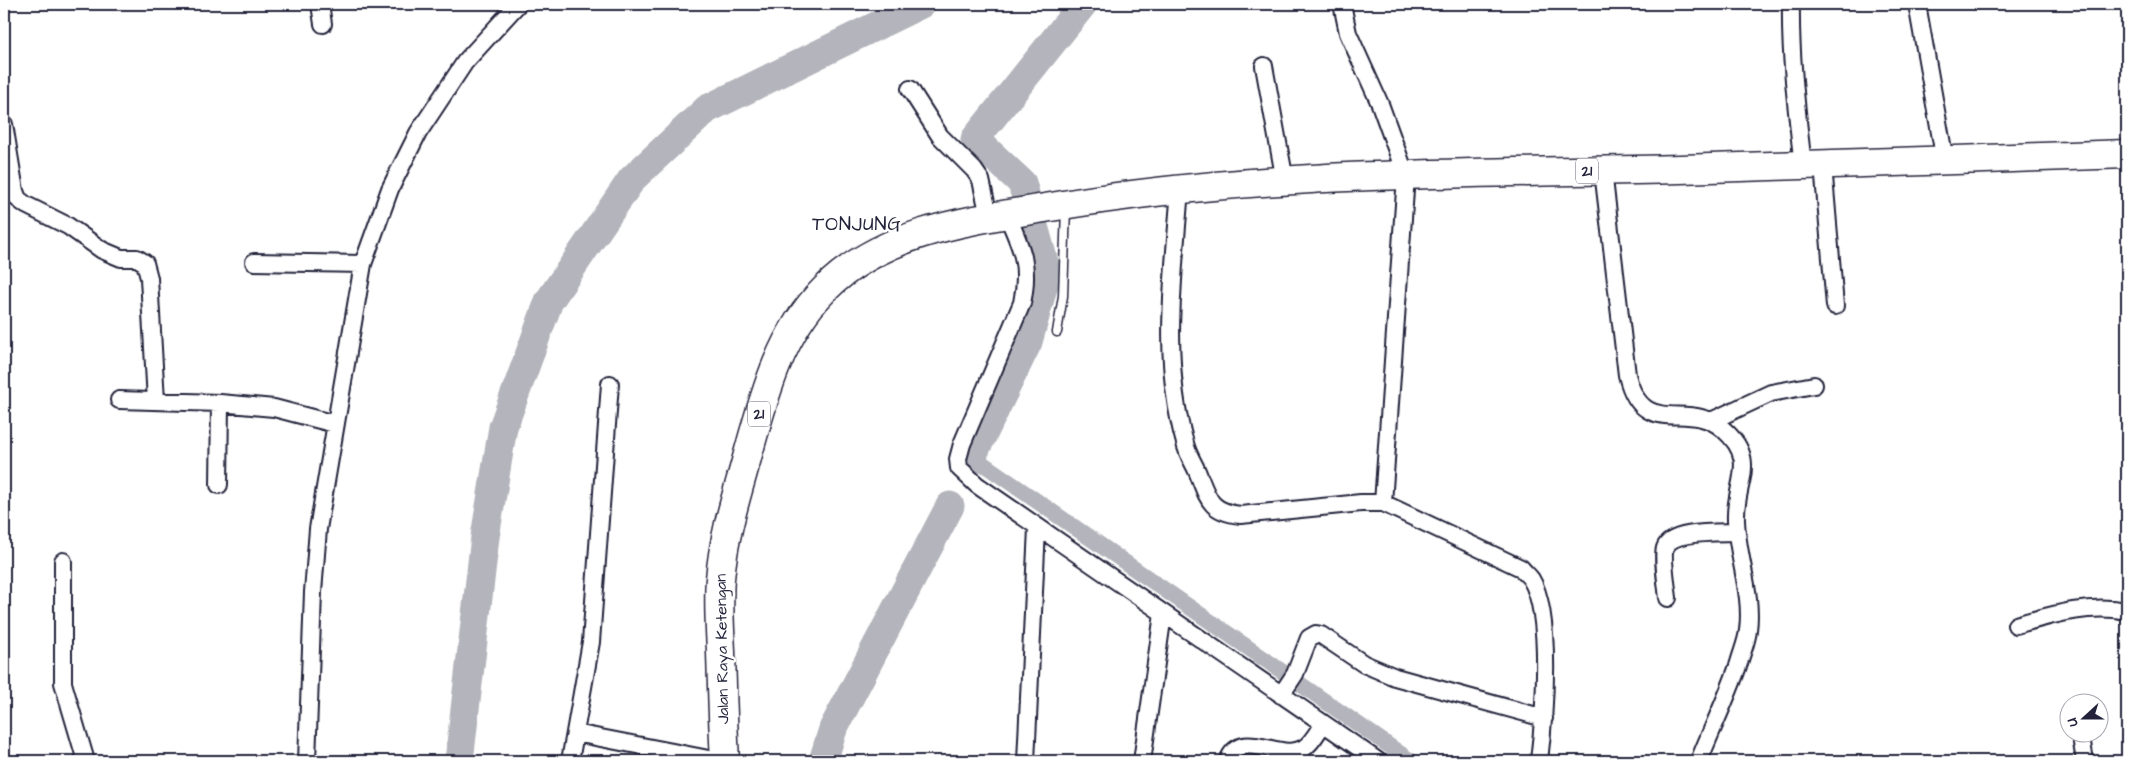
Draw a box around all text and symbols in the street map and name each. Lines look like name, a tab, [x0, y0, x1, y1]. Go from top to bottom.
road number: 21	[1576, 158, 1598, 184]
district label: TONJUNG	[812, 211, 902, 238]
road number: 21	[748, 402, 770, 426]
street label: Jalan Raya Ketengan	[710, 574, 735, 724]
north arrow	[2058, 692, 2108, 742]
text: U	[2062, 715, 2084, 730]

